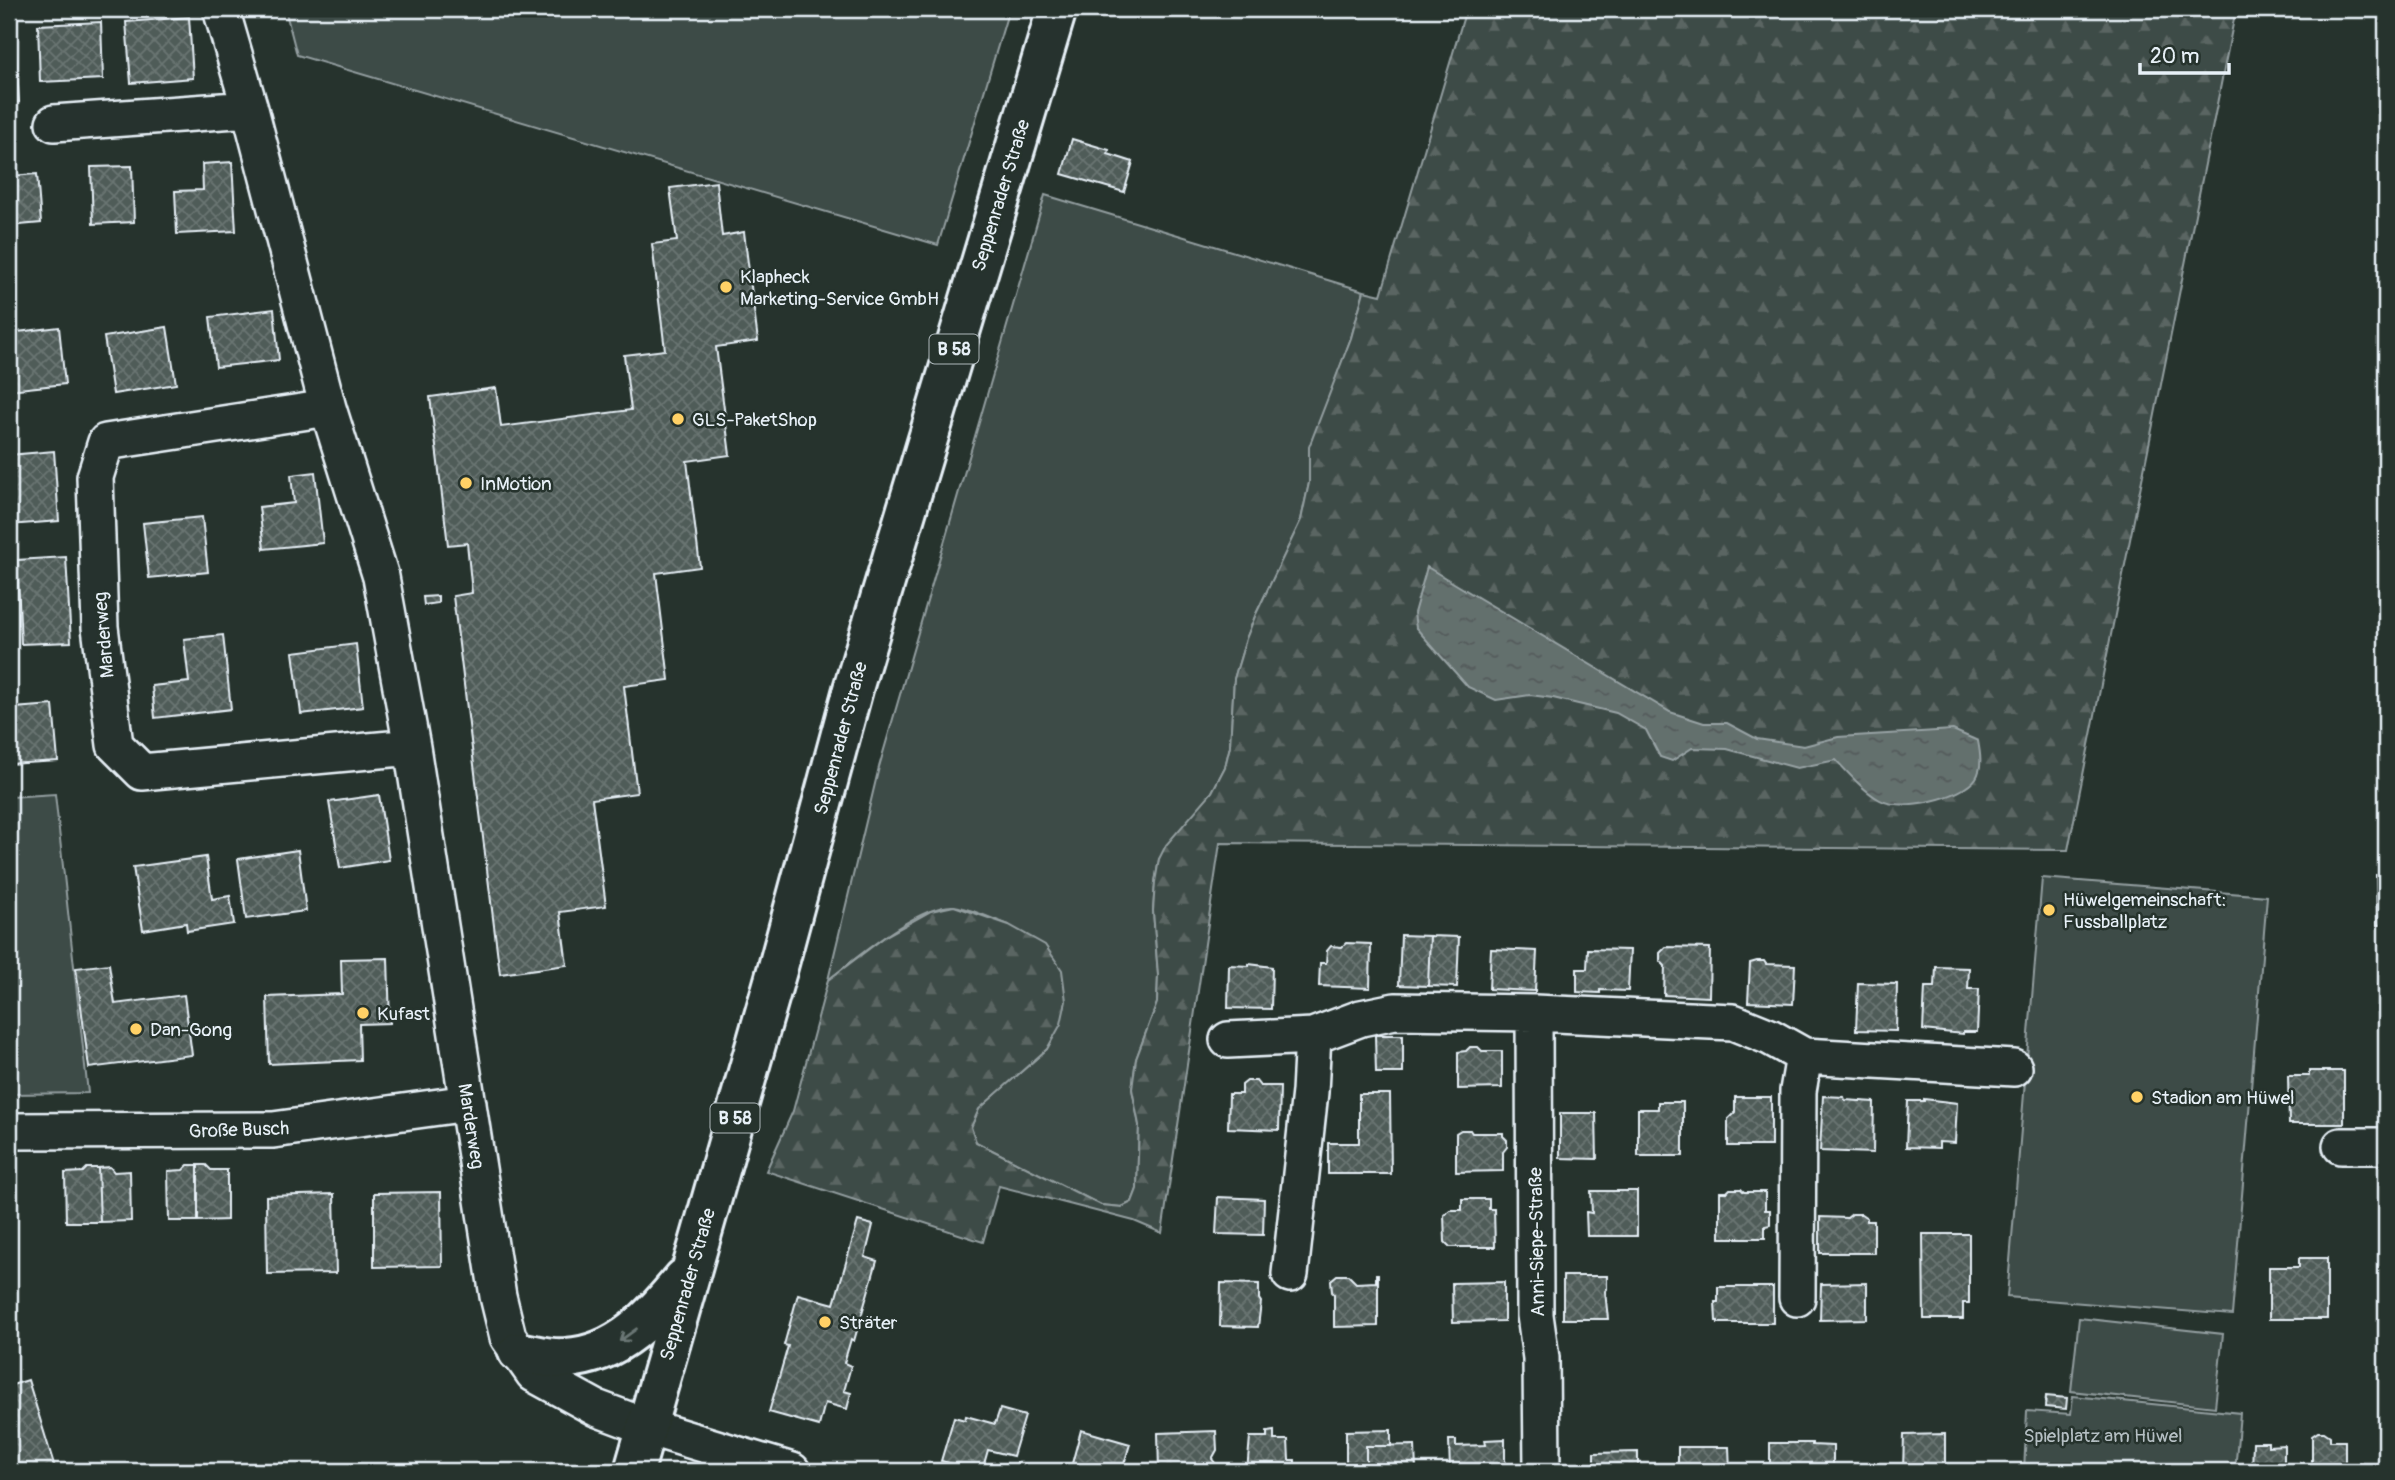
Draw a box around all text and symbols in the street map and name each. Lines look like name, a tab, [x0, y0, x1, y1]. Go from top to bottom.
scale bar	[2140, 32, 2229, 76]
text: 20 m	[2150, 43, 2199, 70]
street label: Seppenrader Straße	[966, 116, 1036, 274]
place label: Klapheck Marketing-Service GmbH	[740, 265, 939, 311]
marker: Klapheck Marketing-Service GmbH	[718, 279, 734, 295]
road number: B 58	[930, 334, 978, 363]
place label: GLS-PaketShop	[692, 408, 817, 432]
marker: GLS-PaketShop	[670, 411, 686, 427]
place label: InMotion	[480, 472, 552, 496]
marker: InMotion	[458, 475, 474, 491]
street label: Marderweg	[88, 591, 120, 679]
street label: Seppenrader Straße	[809, 658, 873, 817]
place label: Hüwelgemeinschaft: Fussballplatz	[2063, 888, 2226, 934]
marker: Hüwelgemeinschaft: Fussballplatz	[2041, 902, 2057, 918]
place label: Kufast	[377, 1002, 430, 1026]
marker: Kufast	[355, 1005, 371, 1021]
place label: Dan-Gong	[150, 1018, 232, 1042]
marker: Dan-Gong	[128, 1021, 144, 1037]
street label: Marderweg	[452, 1082, 490, 1171]
place label: Stadion am Hüwel	[2151, 1086, 2295, 1110]
marker: Stadion am Hüwel	[2129, 1089, 2145, 1105]
road number: B 58	[710, 1104, 760, 1133]
street label: Große Busch	[188, 1116, 290, 1144]
street label: Anni-Siepe-Straße	[1524, 1166, 1550, 1317]
street label: Seppenrader Straße	[655, 1205, 721, 1363]
place label: Sträter	[839, 1311, 898, 1335]
marker: Sträter	[817, 1314, 833, 1330]
one-way arrow	[619, 1328, 638, 1342]
park label: Spielplatz am Hüwel	[2023, 1424, 2183, 1448]

